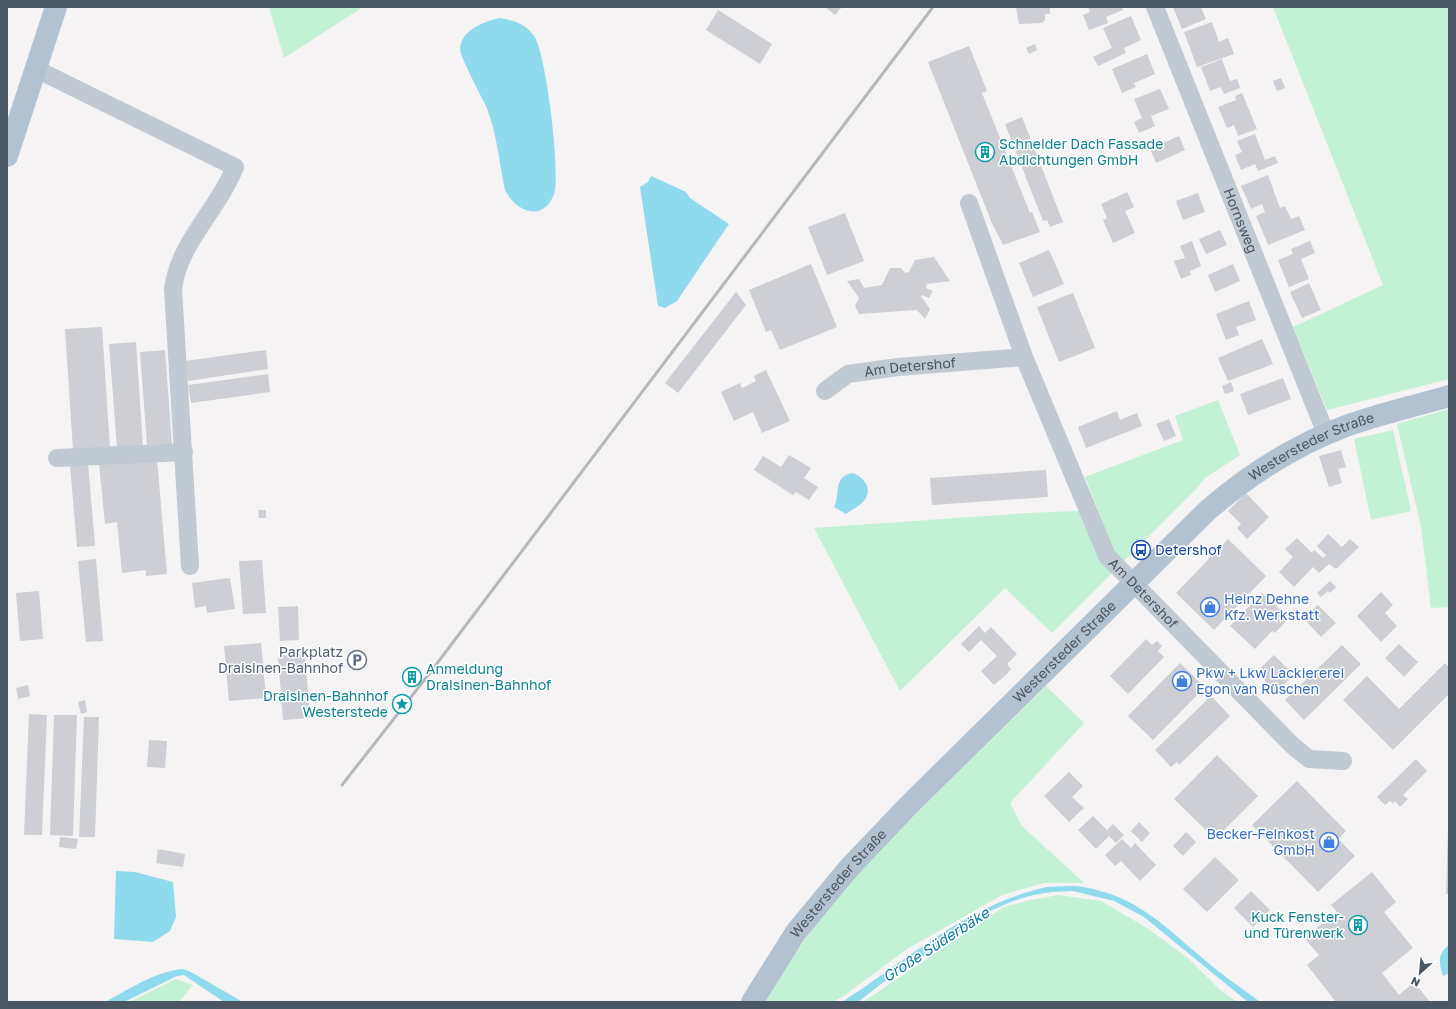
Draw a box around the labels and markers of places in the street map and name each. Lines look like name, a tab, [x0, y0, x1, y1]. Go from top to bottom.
place label: Schneider Dach Fassade Abdichtungen GmbH	[999, 135, 1163, 168]
building icon: Schneider Dach Fassade Abdichtungen GmbH	[974, 141, 996, 163]
bus stop icon: Detershof	[1130, 539, 1152, 561]
place label: Detershof	[1155, 541, 1222, 558]
place label: Heinz Dehne Kfz. Werkstatt	[1224, 590, 1320, 623]
shop icon: Heinz Dehne Kfz. Werkstatt	[1199, 596, 1221, 618]
place label: Parkplatz Draisinen-Bahnhof	[218, 643, 343, 676]
parking icon: Parkplatz Draisinen-Bahnhof	[346, 649, 368, 671]
place label: Anmeldung Draisinen-Bahnhof	[426, 660, 551, 693]
place label: Pkw + Lkw Lackiererei Egon van Rüschen	[1196, 664, 1344, 697]
building icon: Anmeldung Draisinen-Bahnhof	[401, 666, 423, 688]
shop icon: Pkw + Lkw Lackiererei Egon van Rüschen	[1171, 670, 1193, 692]
place label: Draisinen-Bahnhof Westerstede	[263, 687, 388, 720]
place icon: Draisinen-Bahnhof Westerstede	[391, 693, 413, 715]
place label: Becker-Feinkost GmbH	[1206, 825, 1315, 858]
shop icon: Becker-Feinkost GmbH	[1318, 831, 1340, 853]
place label: Kuck Fenster- und Türenwerk	[1244, 908, 1344, 941]
building icon: Kuck Fenster- und Türenwerk	[1347, 914, 1369, 936]

